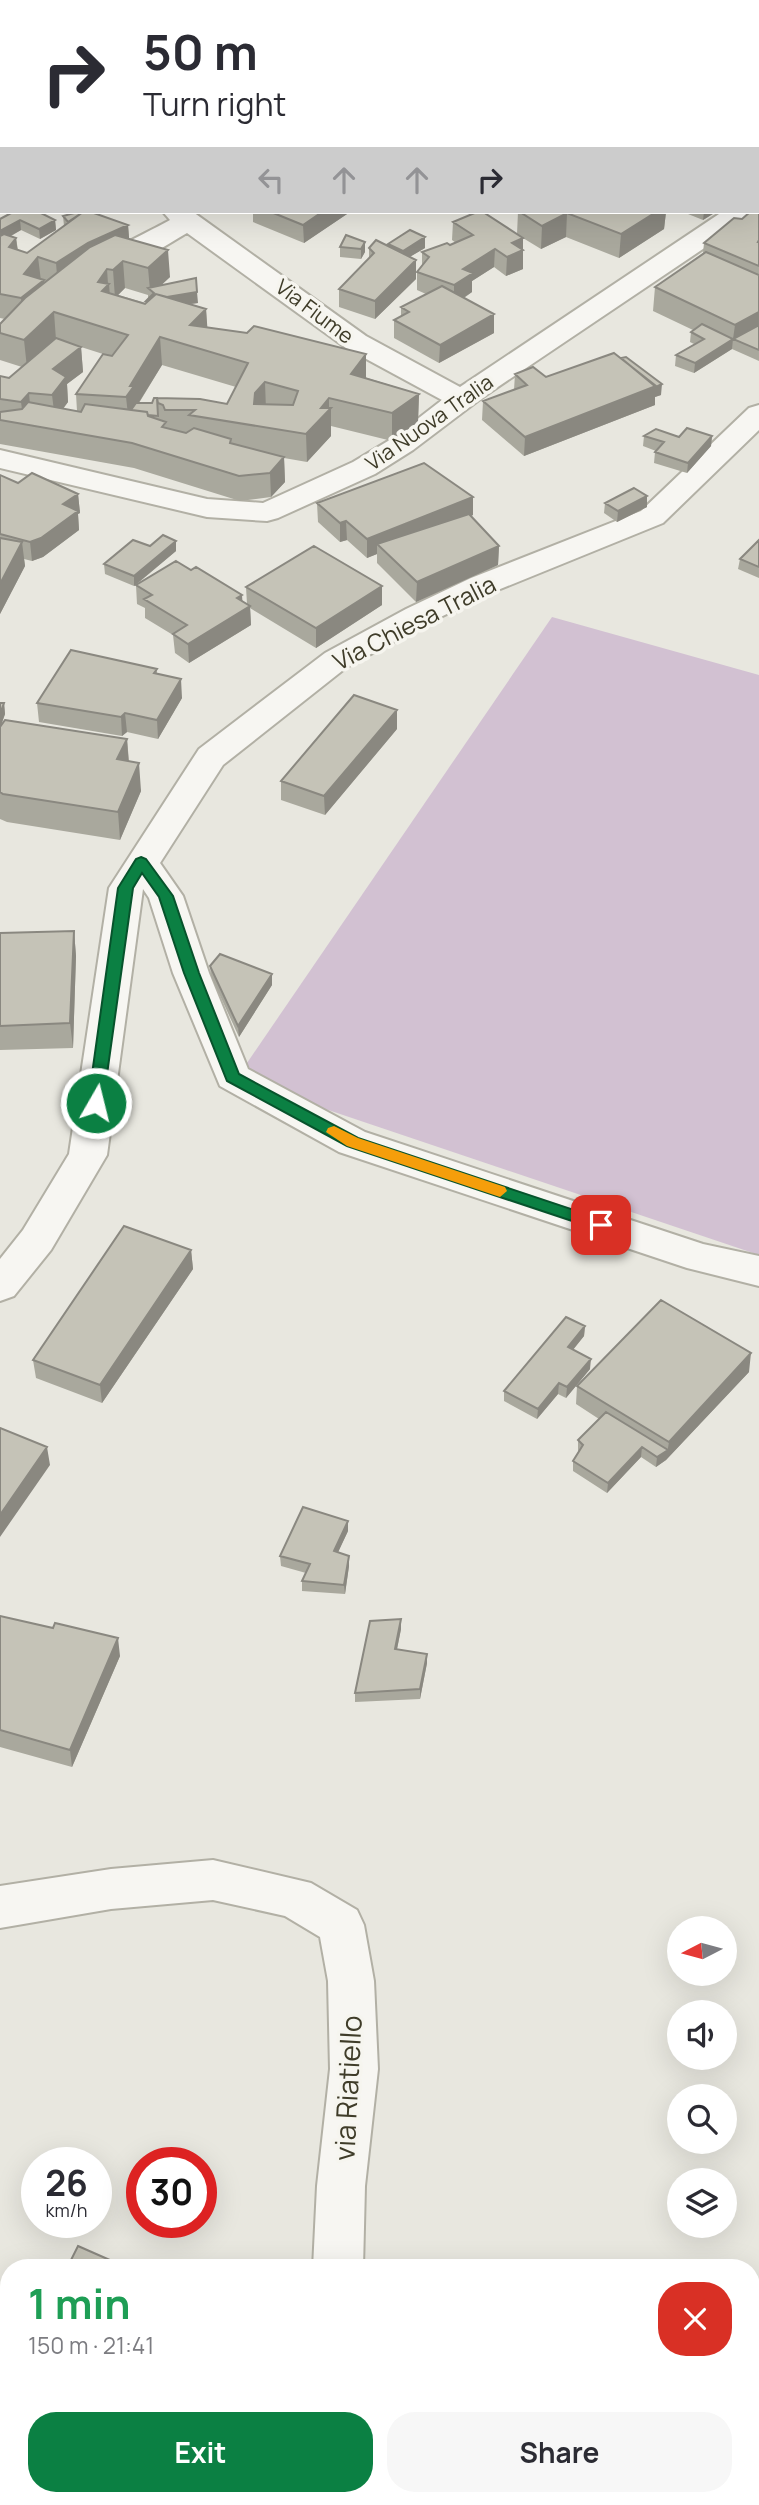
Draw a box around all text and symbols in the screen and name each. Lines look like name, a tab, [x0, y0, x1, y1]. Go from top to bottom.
text: 50 m	[143, 18, 258, 85]
icon: right	[28, 28, 119, 119]
text: Turn right	[143, 82, 286, 126]
icon: left	[252, 161, 290, 199]
icon: ahead	[325, 161, 363, 199]
icon: ahead	[398, 161, 436, 199]
icon: right	[471, 161, 509, 199]
street label: Via Fiume	[270, 272, 360, 350]
street label: Via Nuova Tralia	[360, 368, 498, 476]
street label: Via Chiesa Tralia	[327, 567, 501, 677]
position arrow	[59, 1066, 133, 1140]
pin	[571, 1195, 631, 1255]
icon: arrive	[582, 1206, 620, 1244]
north arrow	[667, 1916, 737, 1986]
map controls	[667, 1916, 737, 2238]
button: sound	[667, 2000, 737, 2070]
street label: via Riatiello	[324, 2014, 370, 2162]
button: search	[667, 2084, 737, 2154]
speed limit sign: 30	[126, 2147, 217, 2238]
text: 26	[45, 2159, 88, 2207]
button: layers	[667, 2168, 737, 2238]
text: km/h	[46, 2198, 87, 2222]
text: 1 min	[28, 2274, 131, 2332]
button: close	[658, 2282, 732, 2356]
text: 150 m · 21:41	[28, 2329, 154, 2361]
button: Exit	[28, 2412, 373, 2492]
button: Share	[387, 2412, 732, 2492]

